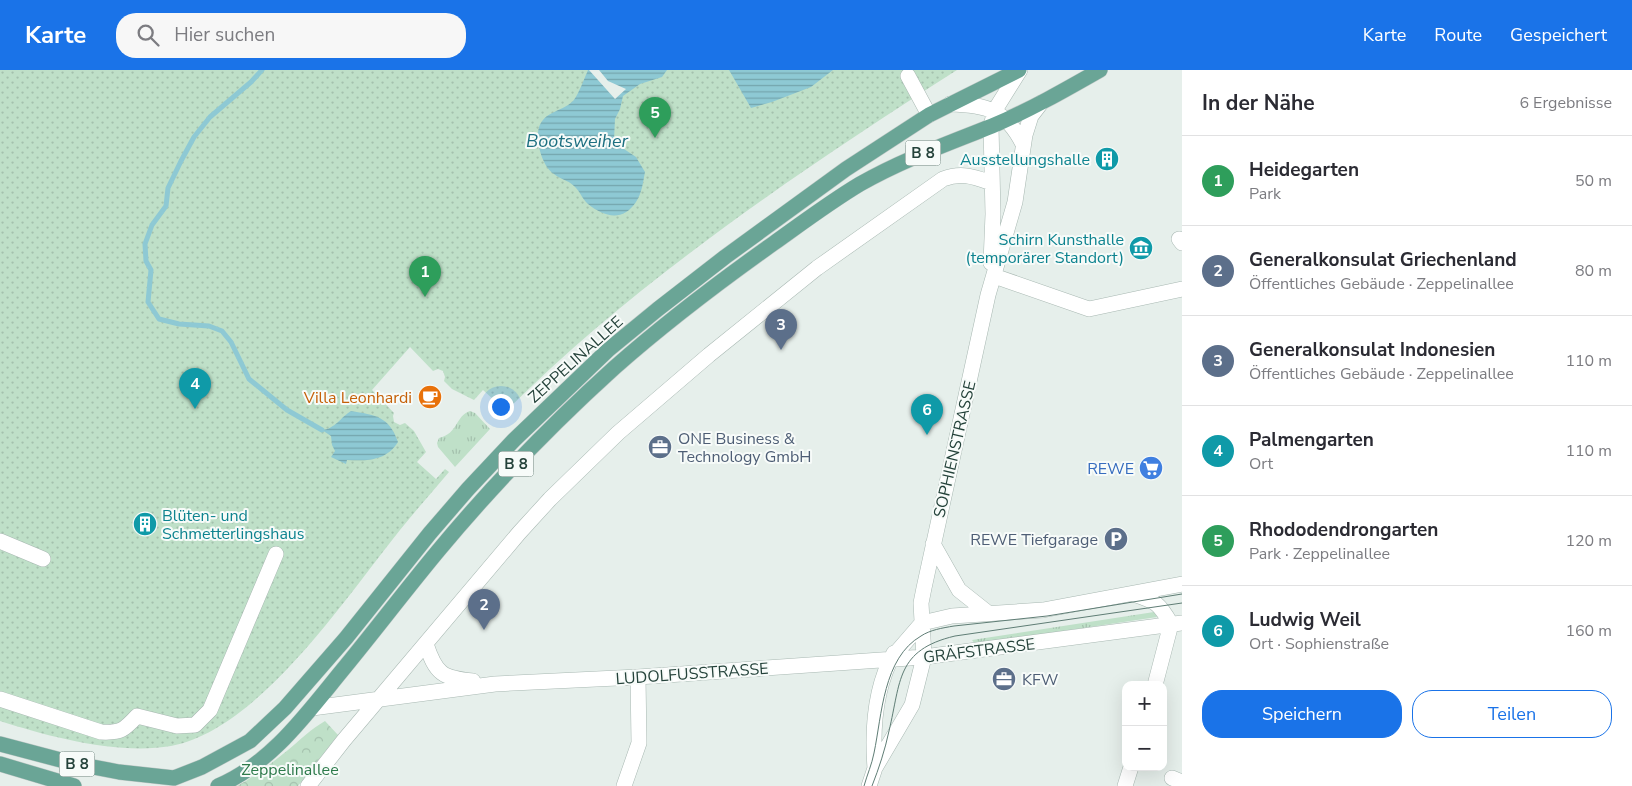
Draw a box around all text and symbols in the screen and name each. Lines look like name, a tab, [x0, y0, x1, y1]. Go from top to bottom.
search box	[116, 13, 466, 58]
text: Karte	[25, 19, 86, 51]
icon: search	[134, 21, 162, 49]
text: Hier suchen	[174, 22, 275, 48]
text: Karte	[1363, 23, 1406, 47]
text: Route	[1434, 23, 1482, 47]
text: Gespeichert	[1510, 23, 1607, 47]
text: In der Nähe	[1202, 89, 1315, 117]
text: 6 Ergebnisse	[1519, 92, 1612, 114]
pin: 5	[639, 97, 671, 138]
water label: Bootsweiher	[526, 129, 628, 153]
road number: B 8	[906, 140, 940, 166]
building icon: Ausstellungshalle	[1094, 146, 1120, 172]
place label: Ausstellungshalle	[960, 149, 1090, 171]
text: Heidegarten	[1249, 157, 1359, 183]
text: 1	[1213, 170, 1223, 192]
text: 50 m	[1575, 170, 1612, 192]
text: Park	[1249, 183, 1281, 205]
place label: Schirn Kunsthalle (temporärer Standort)	[966, 229, 1124, 269]
museum icon: Schirn Kunsthalle (temporärer Standort)	[1128, 235, 1154, 261]
text: Generalkonsulat Griechenland	[1249, 247, 1517, 273]
pin: 1	[409, 256, 441, 297]
text: 2	[1213, 260, 1223, 282]
text: 80 m	[1575, 260, 1612, 282]
text: Öffentliches Gebäude · Zeppelinallee	[1249, 273, 1514, 295]
pin: 3	[765, 309, 797, 350]
street label: ZEPPELINALLEE	[523, 311, 628, 408]
text: Generalkonsulat Indonesien	[1249, 337, 1495, 363]
text: 3	[1213, 350, 1223, 372]
text: 110 m	[1565, 350, 1612, 372]
text: Öffentliches Gebäude · Zeppelinallee	[1249, 363, 1514, 385]
pin: 4	[179, 368, 211, 409]
street label: SOPHIENSTRASSE	[929, 379, 981, 520]
cafe icon: Villa Leonhardi	[417, 384, 443, 410]
place label: Villa Leonhardi	[303, 387, 412, 409]
your location	[488, 394, 514, 420]
pin: 6	[911, 394, 943, 435]
text: Palmengarten	[1249, 427, 1374, 453]
place label: ONE Business & Technology GmbH	[678, 428, 811, 468]
office icon: ONE Business & Technology GmbH	[647, 434, 673, 460]
text: 4	[1213, 440, 1223, 462]
text: 110 m	[1565, 440, 1612, 462]
road number: B 8	[498, 452, 534, 476]
text: Ort	[1249, 453, 1273, 475]
supermarket icon: REWE	[1138, 455, 1164, 481]
place label: REWE	[1087, 458, 1134, 480]
place label: Blüten- und Schmetterlingshaus	[162, 505, 305, 545]
building icon: Blüten- und Schmetterlingshaus	[132, 511, 158, 537]
text: Rhododendrongarten	[1249, 517, 1438, 543]
parking icon: REWE Tiefgarage	[1103, 526, 1129, 552]
place label: REWE Tiefgarage	[970, 529, 1098, 551]
text: 5	[1213, 530, 1223, 552]
text: 120 m	[1565, 530, 1612, 552]
text: Park · Zeppelinallee	[1249, 543, 1390, 565]
pin: 2	[468, 589, 500, 630]
text: Ludwig Weil	[1249, 607, 1361, 633]
text: 6	[1213, 620, 1223, 642]
text: 160 m	[1565, 620, 1612, 642]
street label: GRÄFSTRASSE	[922, 633, 1036, 669]
text: Ort · Sophienstraße	[1249, 633, 1389, 655]
street label: LUDOLFUSSTRASSE	[615, 658, 769, 690]
office icon: KFW	[991, 666, 1017, 692]
place label: KFW	[1022, 669, 1059, 691]
map controls	[1122, 681, 1167, 771]
button: +	[1122, 681, 1167, 726]
button: Speichern	[1202, 690, 1402, 738]
button: Teilen	[1412, 690, 1612, 738]
button: −	[1122, 726, 1167, 771]
road number: B 8	[60, 752, 94, 776]
park label: Zeppelinallee	[241, 759, 339, 781]

